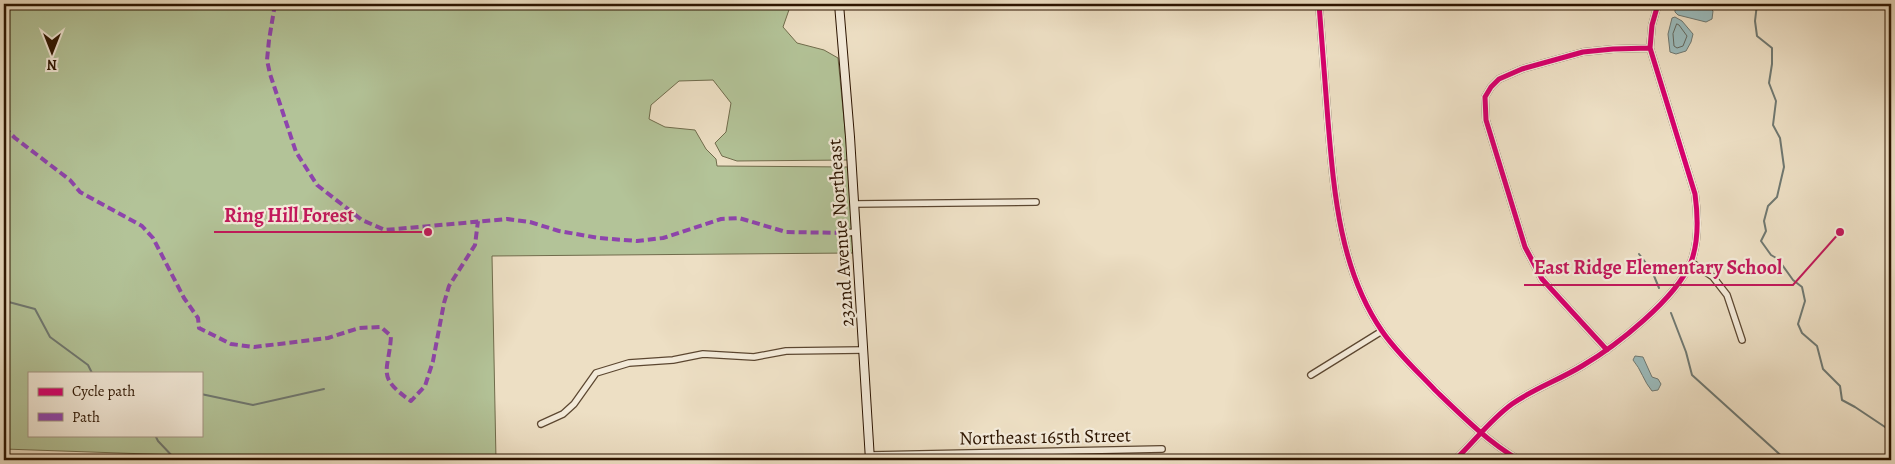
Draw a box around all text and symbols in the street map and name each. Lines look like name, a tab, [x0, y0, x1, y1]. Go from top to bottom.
north arrow	[28, 28, 78, 78]
text: N	[47, 55, 57, 74]
street label: 232nd Avenue Northeast	[821, 138, 861, 328]
callout: Ring Hill Forest	[214, 197, 364, 232]
text: Ring Hill Forest	[224, 202, 354, 229]
callout: East Ridge Elementary School	[1524, 250, 1793, 285]
text: East Ridge Elementary School	[1534, 254, 1783, 281]
legend	[28, 372, 202, 436]
text: Cycle path	[72, 381, 135, 401]
text: Path	[72, 407, 100, 427]
street label: Northeast 165th Street	[959, 423, 1131, 451]

